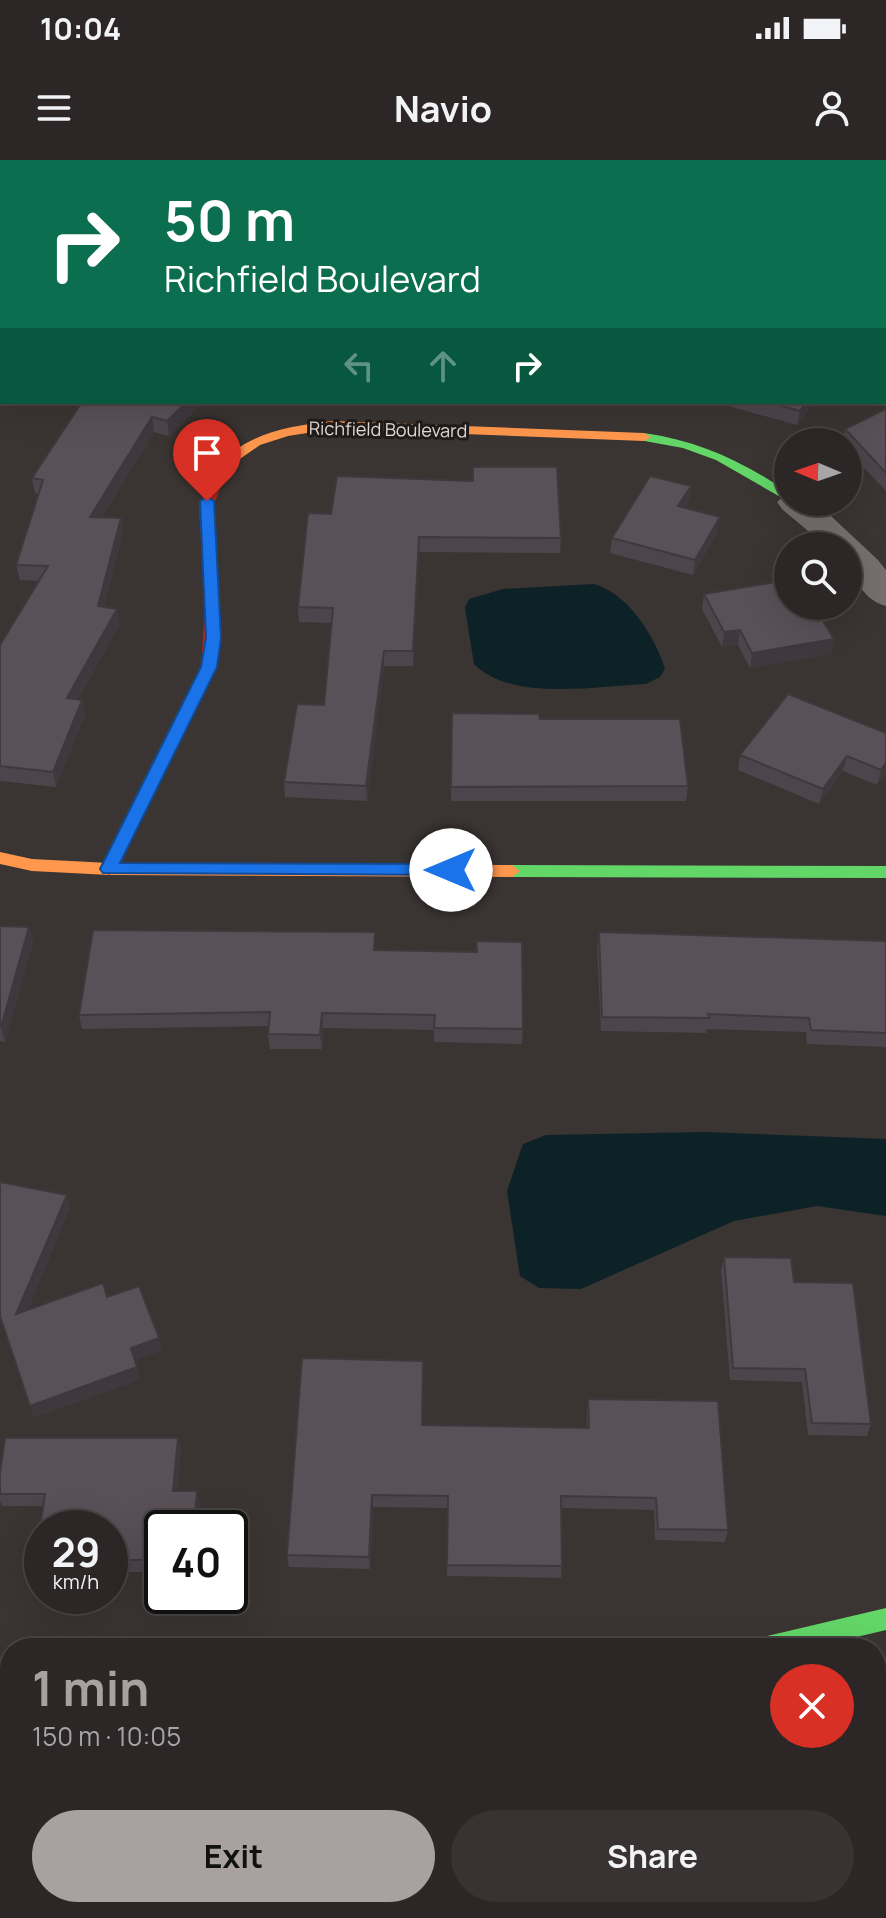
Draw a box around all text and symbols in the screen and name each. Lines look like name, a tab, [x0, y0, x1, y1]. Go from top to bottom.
text: 10:04	[40, 8, 121, 49]
text: Navio	[394, 84, 492, 133]
icon: menu	[32, 86, 76, 130]
icon: person	[810, 86, 854, 130]
text: 50 m	[164, 181, 295, 258]
icon: right	[32, 192, 136, 296]
text: Richfield Boulevard	[164, 254, 481, 303]
icon: left	[337, 344, 381, 388]
icon: ahead	[421, 344, 465, 388]
icon: right	[505, 344, 549, 388]
street label: Richfield Boulevard	[309, 416, 467, 442]
pin	[173, 419, 241, 501]
north arrow	[774, 428, 862, 516]
map controls	[774, 428, 862, 620]
icon: arrive	[185, 431, 229, 475]
button: search	[774, 532, 862, 620]
position arrow	[409, 828, 493, 912]
speed limit sign: 40	[144, 1510, 248, 1614]
text: 29	[52, 1524, 100, 1579]
text: km/h	[53, 1568, 99, 1595]
text: 1 min	[32, 1655, 149, 1720]
button: close	[770, 1664, 854, 1748]
text: 150 m · 10:05	[32, 1718, 181, 1754]
button: Exit	[32, 1810, 435, 1902]
button: Share	[451, 1810, 854, 1902]

